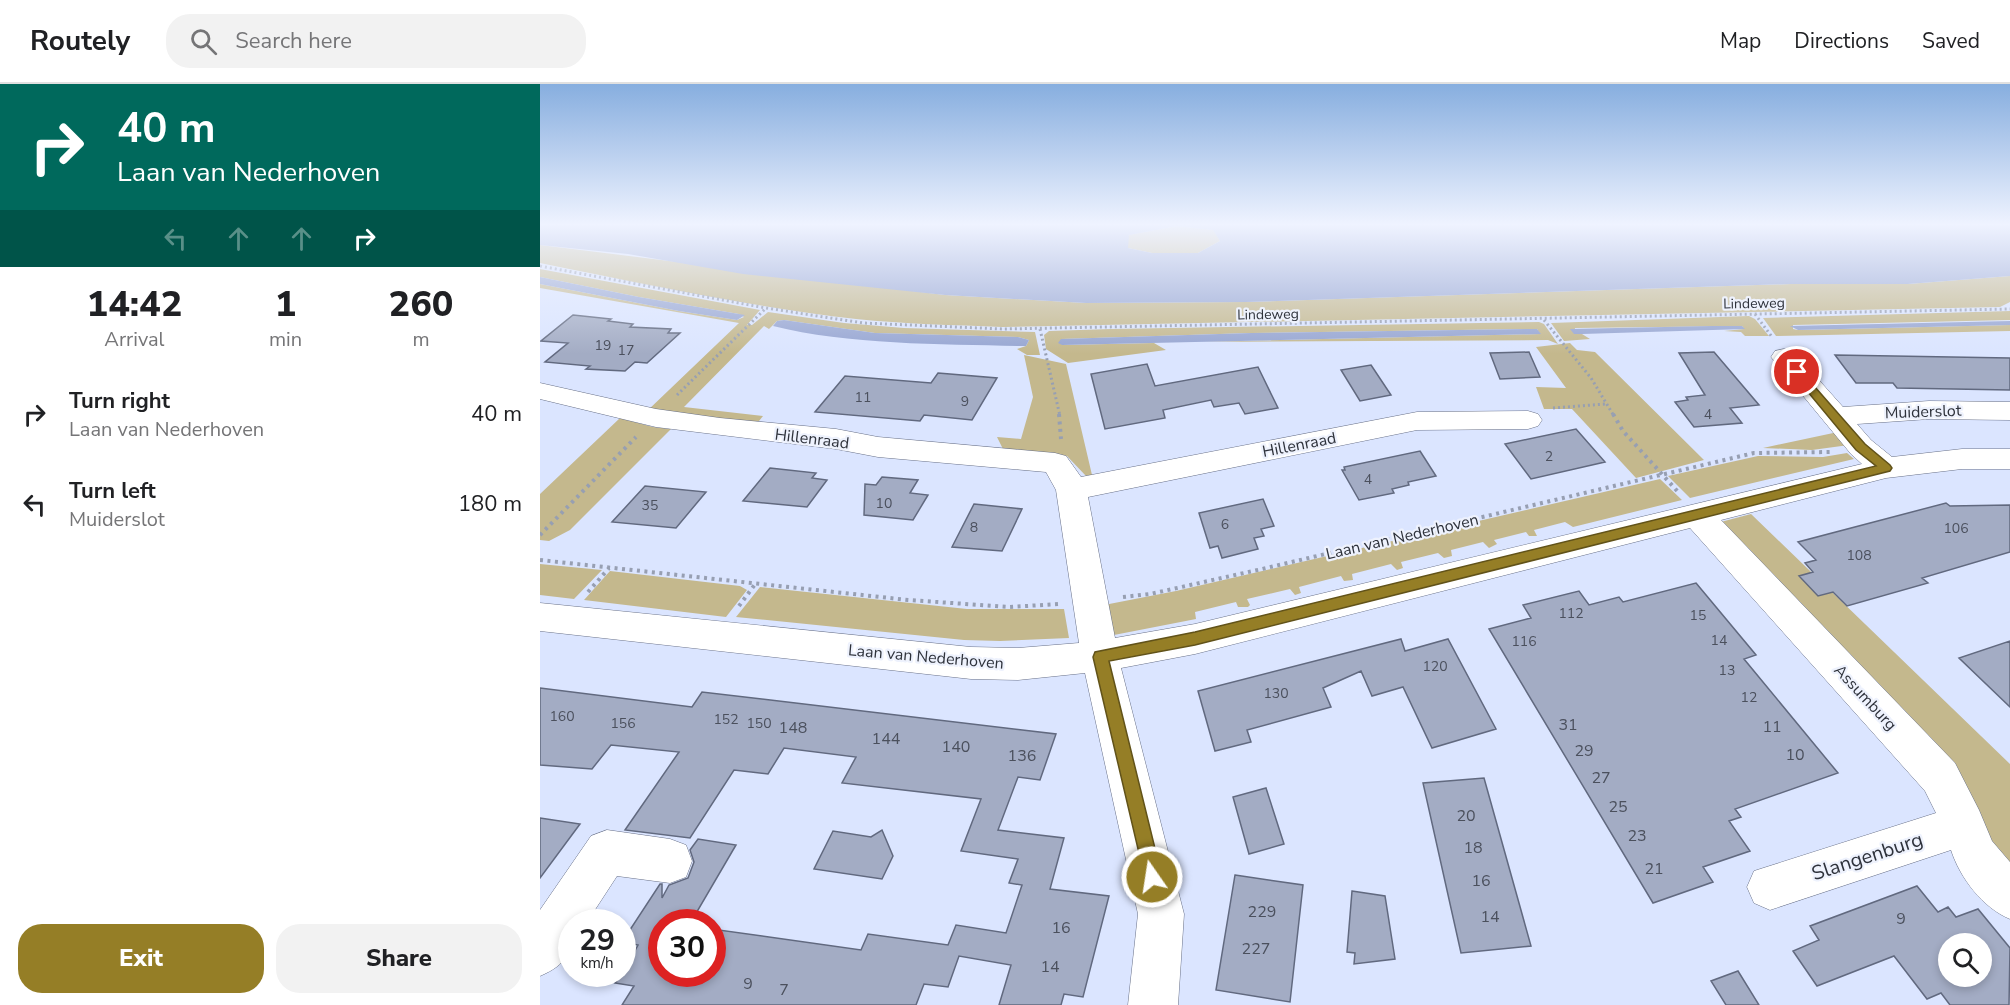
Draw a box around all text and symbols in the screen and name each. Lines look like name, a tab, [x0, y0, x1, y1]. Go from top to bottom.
search box	[166, 14, 586, 68]
text: Routely	[30, 22, 130, 60]
icon: search	[187, 25, 220, 58]
text: Search here	[235, 26, 352, 56]
text: Map	[1720, 27, 1761, 55]
text: Directions	[1794, 27, 1889, 55]
text: Saved	[1922, 27, 1980, 55]
text: 40 m	[117, 100, 216, 157]
icon: right	[18, 108, 96, 186]
text: Laan van Nederhoven	[117, 154, 380, 191]
icon: left	[159, 222, 192, 255]
icon: ahead	[222, 222, 255, 255]
icon: ahead	[285, 222, 318, 255]
icon: right	[348, 222, 381, 255]
text: 14:42	[87, 280, 182, 329]
text: 1	[275, 280, 296, 329]
text: 260	[389, 280, 453, 329]
street label: Lindeweg	[1723, 293, 1785, 314]
street label: Lindeweg	[1237, 304, 1299, 325]
text: Arrival	[104, 326, 165, 353]
text: min	[269, 326, 302, 353]
text: m	[412, 326, 430, 353]
house number: 19	[595, 336, 611, 355]
house number: 17	[618, 341, 634, 360]
pin	[1771, 346, 1822, 397]
icon: arrive	[1780, 355, 1813, 388]
text: Turn right	[69, 386, 170, 416]
house number: 11	[855, 388, 871, 407]
house number: 9	[961, 392, 969, 411]
icon: right	[18, 398, 51, 431]
text: 40 m	[471, 399, 522, 429]
street label: Muiderslot	[1884, 400, 1962, 424]
house number: 4	[1704, 405, 1712, 424]
text: Laan van Nederhoven	[69, 416, 264, 443]
street label: Hillenraad	[773, 424, 850, 454]
street label: Hillenraad	[1260, 427, 1338, 463]
house number: 2	[1545, 447, 1553, 466]
house number: 4	[1364, 470, 1372, 489]
text: Turn left	[69, 476, 156, 506]
icon: left	[18, 488, 51, 521]
text: 180 m	[458, 489, 522, 519]
house number: 10	[876, 494, 892, 513]
house number: 35	[642, 496, 658, 515]
text: Muiderslot	[69, 506, 165, 533]
street label: Laan van Nederhoven	[1324, 509, 1481, 565]
house number: 6	[1221, 515, 1229, 534]
house number: 8	[970, 518, 978, 537]
house number: 106	[1943, 519, 1969, 538]
house number: 108	[1846, 546, 1872, 565]
house number: 112	[1558, 604, 1584, 623]
house number: 15	[1690, 606, 1706, 625]
house number: 14	[1711, 631, 1727, 650]
house number: 116	[1511, 632, 1537, 651]
street label: Laan van Nederhoven	[847, 639, 1005, 675]
house number: 120	[1422, 657, 1448, 676]
street label: Assumburg	[1829, 660, 1902, 736]
house number: 13	[1719, 661, 1735, 680]
house number: 130	[1263, 684, 1289, 703]
house number: 12	[1741, 688, 1757, 707]
house number: 160	[549, 707, 575, 726]
house number: 152	[713, 710, 739, 729]
house number: 156	[610, 714, 636, 733]
house number: 150	[746, 714, 772, 733]
house number: 31	[1558, 714, 1578, 736]
house number: 11	[1762, 716, 1782, 738]
house number: 148	[779, 717, 807, 739]
house number: 144	[872, 728, 901, 750]
house number: 140	[942, 736, 970, 758]
house number: 29	[1574, 740, 1594, 762]
house number: 10	[1785, 744, 1805, 766]
house number: 136	[1008, 745, 1036, 767]
house number: 27	[1591, 767, 1611, 789]
house number: 25	[1608, 796, 1628, 818]
house number: 20	[1456, 805, 1476, 827]
house number: 23	[1627, 825, 1647, 847]
street label: Slangenburg	[1808, 826, 1926, 887]
house number: 18	[1463, 837, 1483, 859]
position arrow	[1120, 845, 1184, 909]
house number: 21	[1644, 858, 1664, 880]
house number: 16	[1471, 870, 1491, 892]
house number: 229	[1248, 901, 1276, 923]
house number: 14	[1480, 906, 1500, 928]
house number: 9	[1896, 908, 1906, 930]
speed limit sign: 30	[648, 909, 726, 987]
house number: 16	[1051, 917, 1071, 939]
text: 29	[579, 920, 615, 961]
button: Exit	[18, 924, 264, 993]
button: Share	[276, 924, 522, 993]
map controls	[1938, 933, 1992, 987]
button: search	[1938, 933, 1992, 987]
house number: 227	[1242, 938, 1270, 960]
text: km/h	[580, 953, 614, 973]
house number: 14	[1040, 956, 1060, 978]
house number: 9	[743, 973, 753, 995]
house number: 7	[779, 979, 789, 1001]

